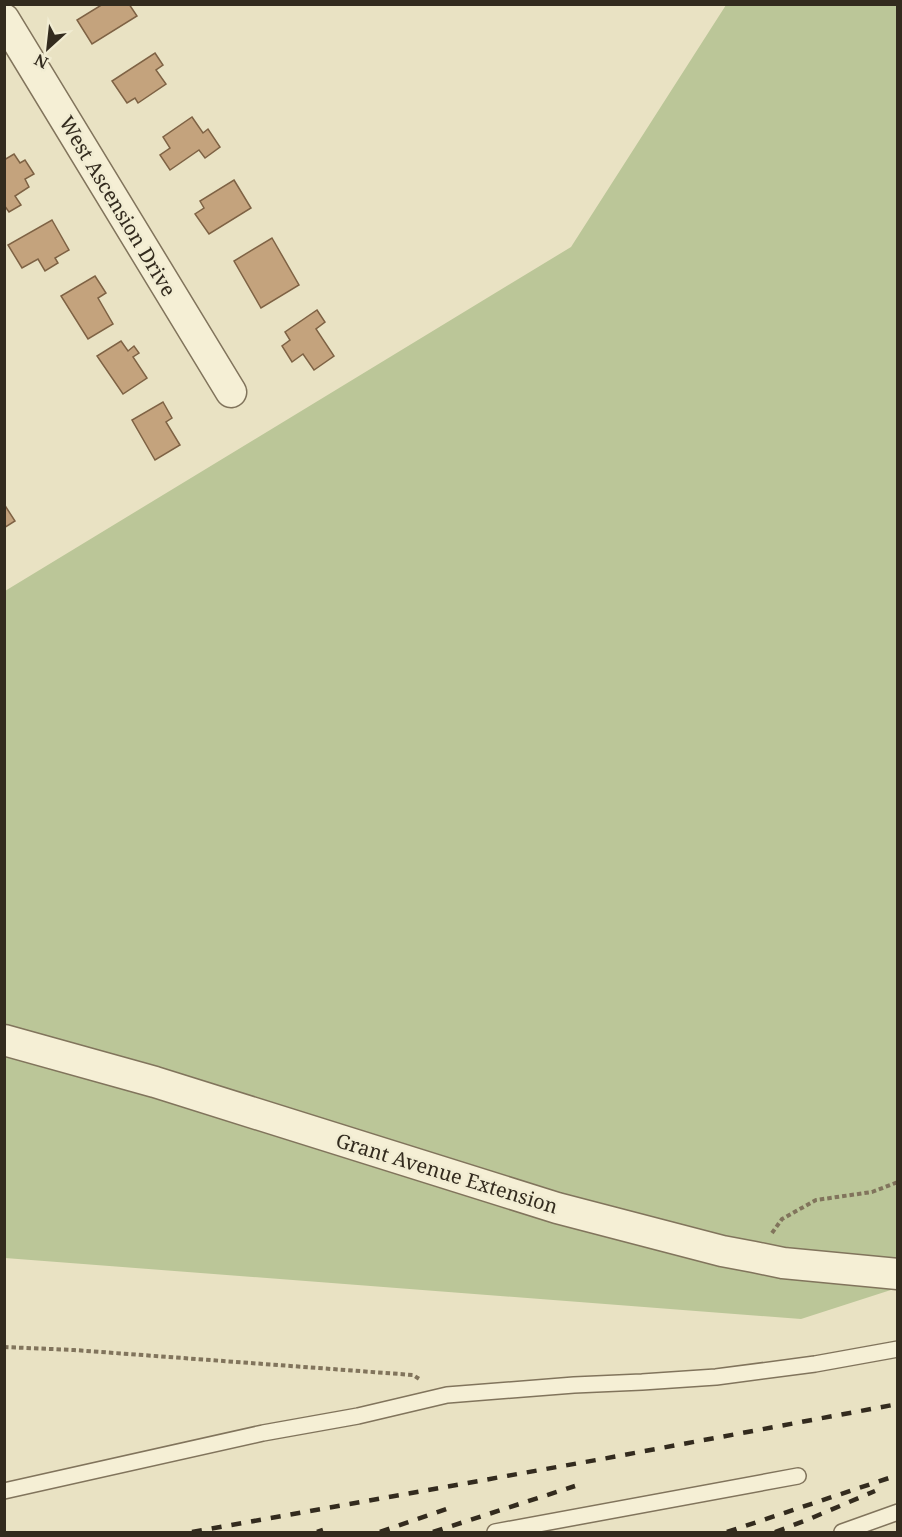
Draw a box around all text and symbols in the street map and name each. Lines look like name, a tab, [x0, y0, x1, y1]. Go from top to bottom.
north arrow	[18, 18, 78, 78]
text: N	[30, 49, 52, 74]
street label: West Ascension Drive	[53, 111, 183, 301]
street label: Grant Avenue Extension	[333, 1126, 561, 1220]

